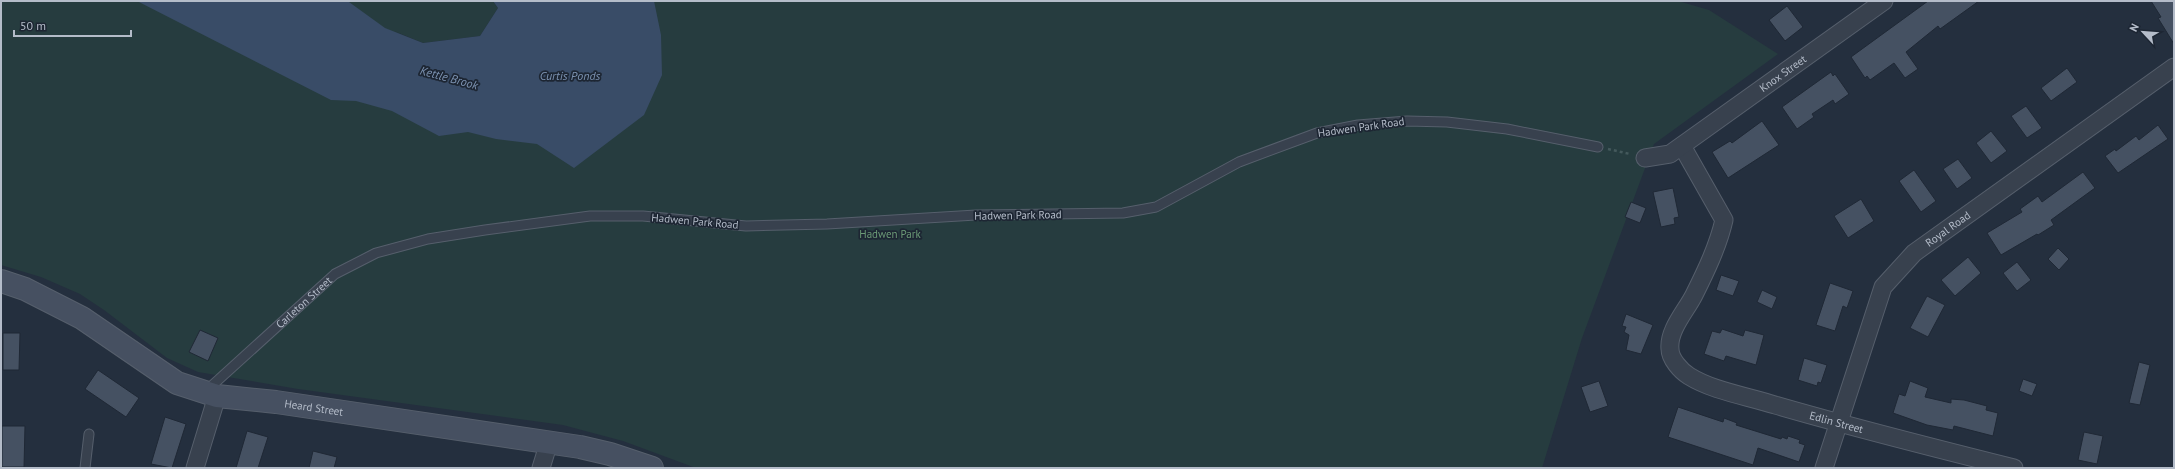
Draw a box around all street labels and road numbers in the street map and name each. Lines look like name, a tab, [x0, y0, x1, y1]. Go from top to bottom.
street label: Knox Street	[1757, 52, 1809, 95]
street label: Hadwen Park Road	[1317, 114, 1405, 140]
street label: Hadwen Park Road	[974, 207, 1062, 223]
street label: Royal Road	[1923, 208, 1973, 250]
street label: Hadwen Park Road	[651, 210, 739, 232]
street label: Carleton Street	[273, 273, 335, 331]
street label: Heard Street	[284, 396, 344, 419]
street label: Edlin Street	[1808, 408, 1865, 436]

